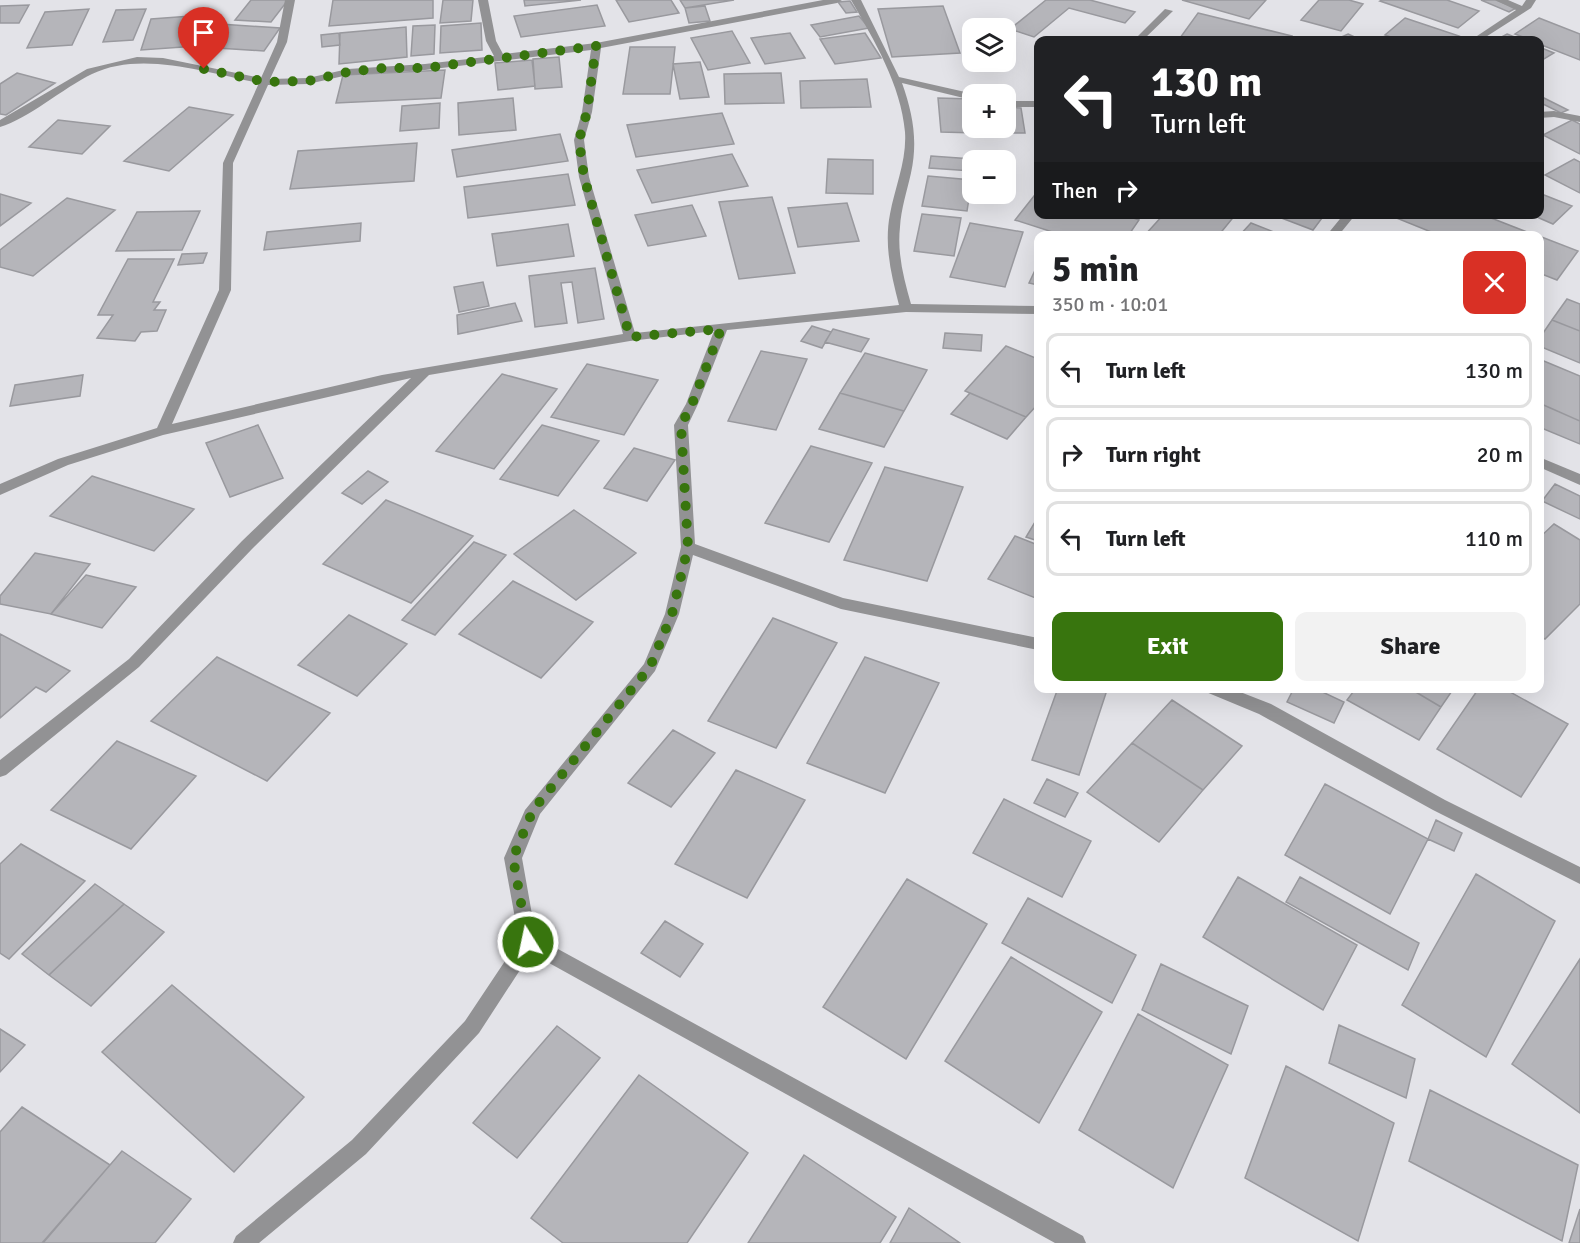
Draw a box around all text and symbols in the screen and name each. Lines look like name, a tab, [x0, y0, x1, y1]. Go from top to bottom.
pin	[178, 7, 229, 69]
icon: arrive	[187, 16, 220, 49]
map controls	[962, 18, 1016, 204]
button: layers	[962, 18, 1016, 72]
text: 130 m	[1151, 57, 1262, 108]
icon: left	[1052, 60, 1130, 138]
button: +	[962, 84, 1016, 138]
text: Turn left	[1151, 108, 1246, 141]
button: −	[962, 150, 1016, 204]
icon: right	[1110, 174, 1143, 207]
text: Then	[1052, 177, 1098, 204]
text: 5 min	[1052, 247, 1139, 292]
button: close	[1463, 251, 1526, 314]
text: 350 m · 10:01	[1052, 292, 1168, 317]
icon: left	[1055, 354, 1088, 387]
text: Turn left	[1106, 357, 1186, 384]
text: 130 m	[1465, 357, 1523, 384]
icon: right	[1055, 438, 1088, 471]
text: Turn right	[1106, 441, 1201, 468]
text: 20 m	[1477, 441, 1523, 468]
icon: left	[1055, 522, 1088, 555]
text: Turn left	[1106, 525, 1186, 552]
text: 110 m	[1465, 525, 1523, 552]
button: Exit	[1052, 612, 1283, 681]
button: Share	[1295, 612, 1526, 681]
position arrow	[496, 910, 560, 974]

